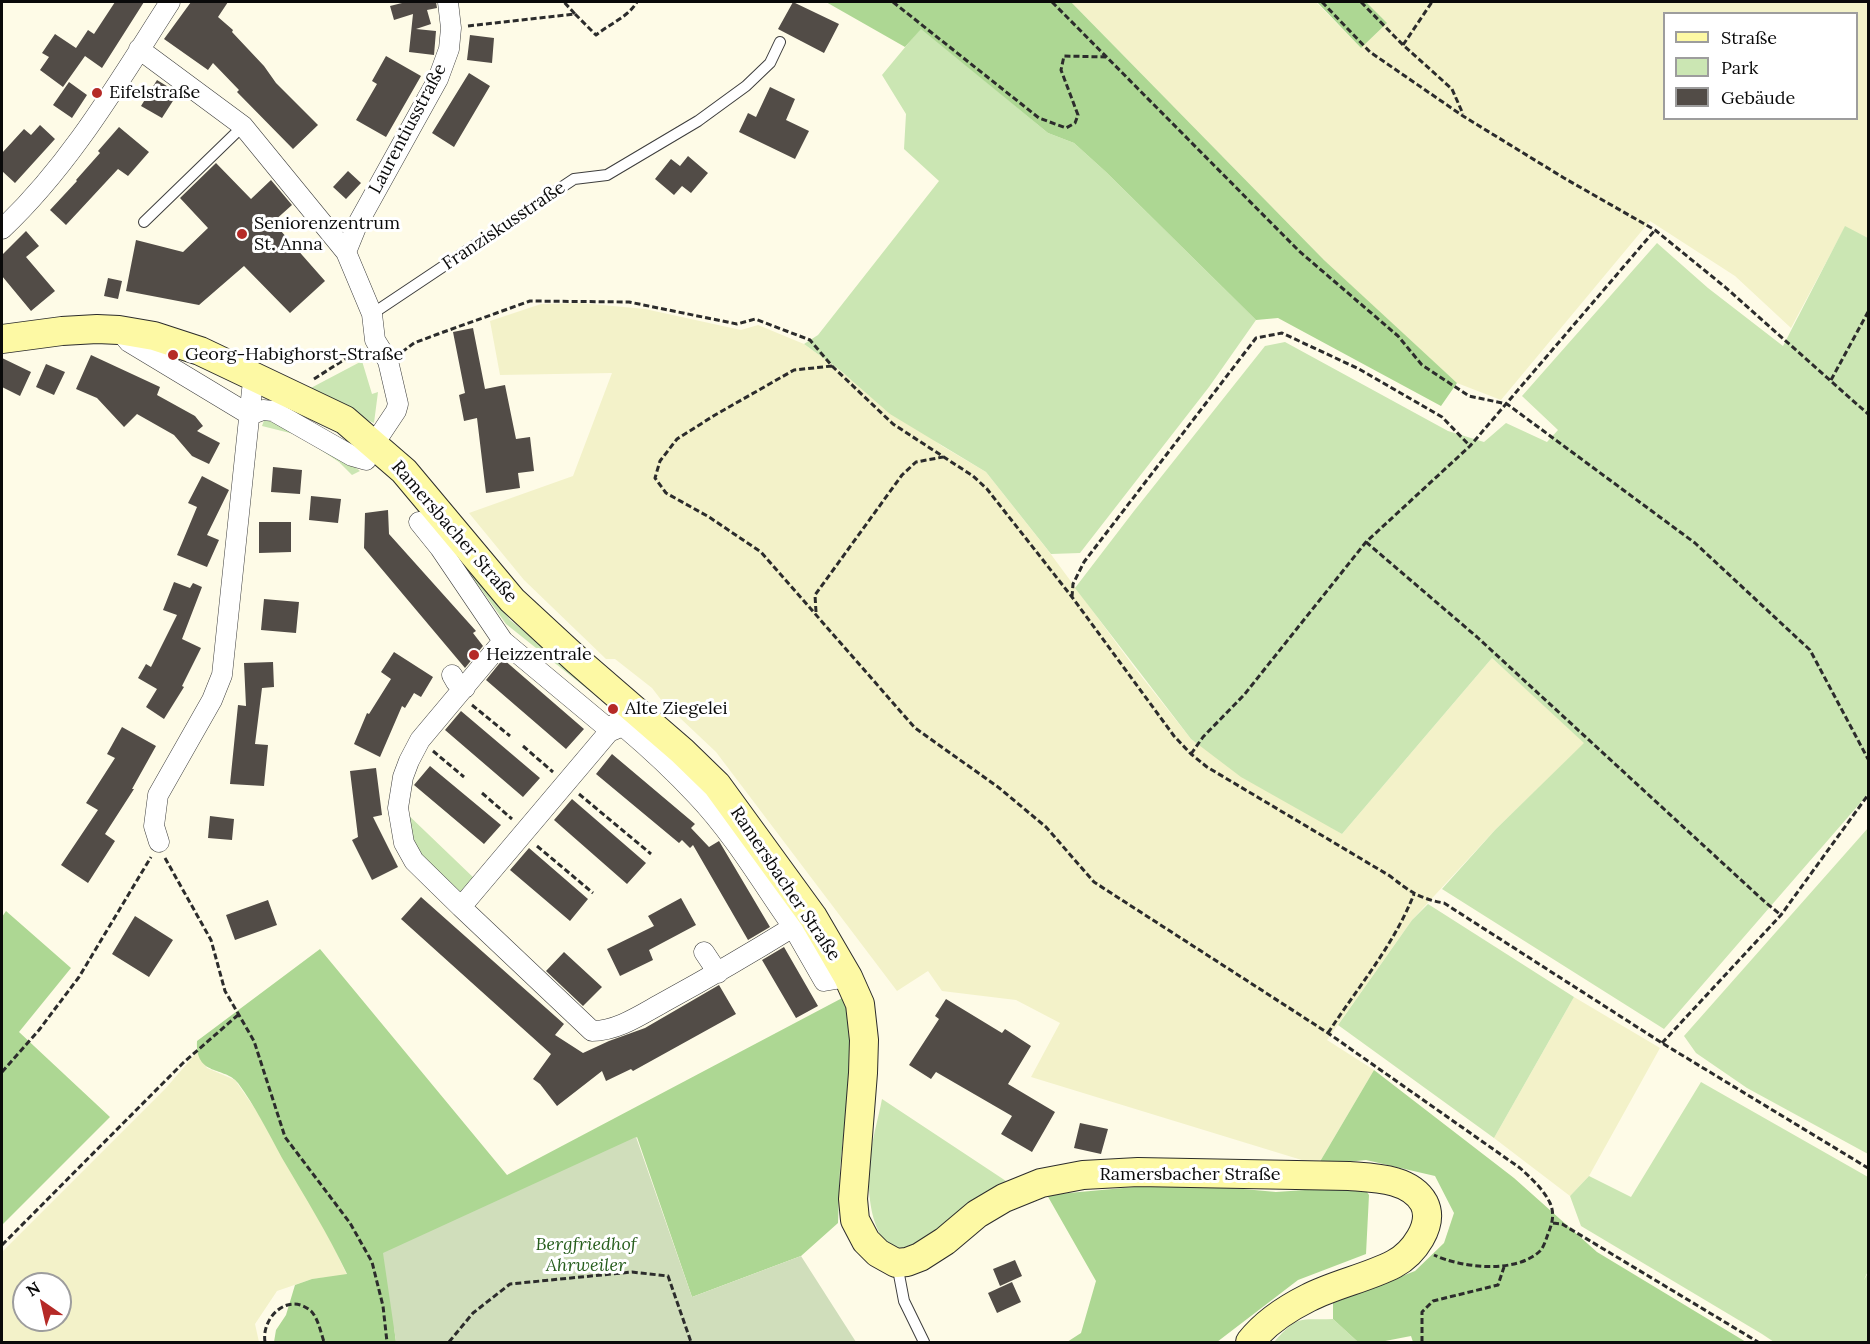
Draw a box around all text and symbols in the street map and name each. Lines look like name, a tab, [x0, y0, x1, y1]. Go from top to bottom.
legend	[1663, 12, 1858, 120]
text: Straße	[1721, 26, 1777, 49]
text: Park	[1721, 56, 1758, 79]
street label: Laurentiusstraße	[365, 60, 451, 198]
place label: Eifelstraße	[109, 82, 200, 104]
marker: Eifelstraße	[90, 86, 104, 100]
text: Gebäude	[1721, 86, 1795, 109]
street label: Franziskusstraße	[439, 177, 569, 275]
place label: Seniorenzentrum St. Anna	[254, 213, 400, 256]
marker: Seniorenzentrum St. Anna	[235, 227, 249, 241]
place label: Georg-Habighorst-Straße	[185, 344, 403, 366]
marker: Georg-Habighorst-Straße	[166, 348, 180, 362]
street label: Ramersbacher Straße	[386, 457, 522, 607]
place label: Heizzentrale	[486, 644, 592, 666]
marker: Heizzentrale	[467, 648, 481, 662]
place label: Alte Ziegelei	[625, 698, 728, 720]
marker: Alte Ziegelei	[606, 702, 620, 716]
street label: Ramersbacher Straße	[725, 803, 845, 965]
street label: Ramersbacher Straße	[1099, 1164, 1281, 1186]
park label: Bergfriedhof Ahrweiler	[535, 1234, 637, 1276]
north arrow	[12, 1272, 72, 1332]
text: N	[22, 1277, 44, 1300]

